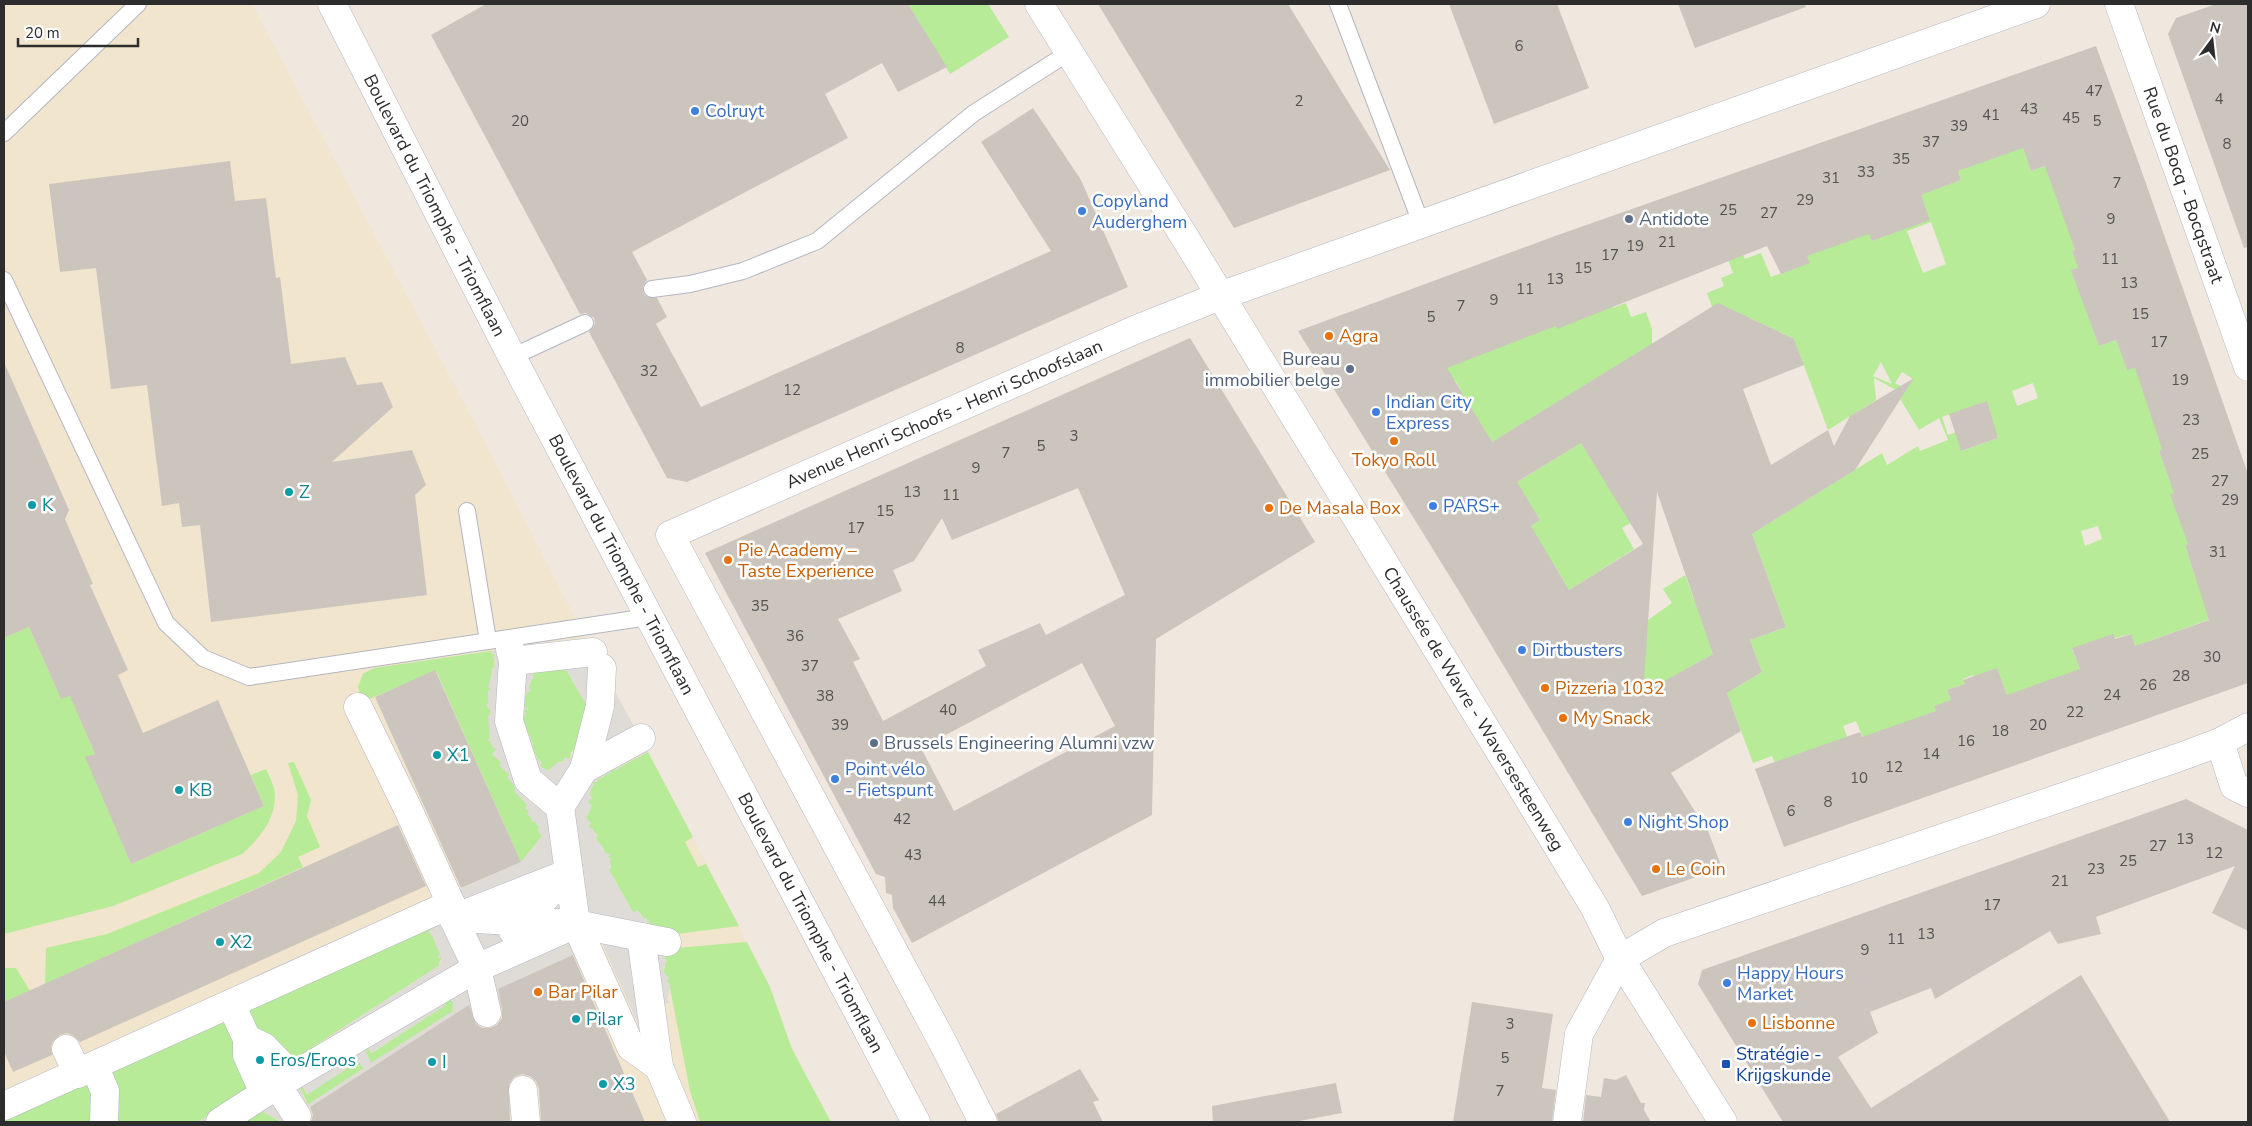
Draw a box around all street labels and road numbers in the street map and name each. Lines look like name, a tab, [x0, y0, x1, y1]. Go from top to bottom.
street label: Boulevard du Triomphe - Triomflaan	[358, 70, 512, 341]
street label: Rue du Bocq - Bocqstraat	[2137, 83, 2229, 287]
street label: Avenue Henri Schoofs - Henri Schoofslaan	[782, 334, 1106, 494]
street label: Boulevard du Triomphe - Triomflaan	[543, 430, 700, 699]
street label: Chaussée de Wavre - Waversesteenweg	[1377, 562, 1570, 855]
street label: Boulevard du Triomphe - Triomflaan	[732, 788, 889, 1057]

